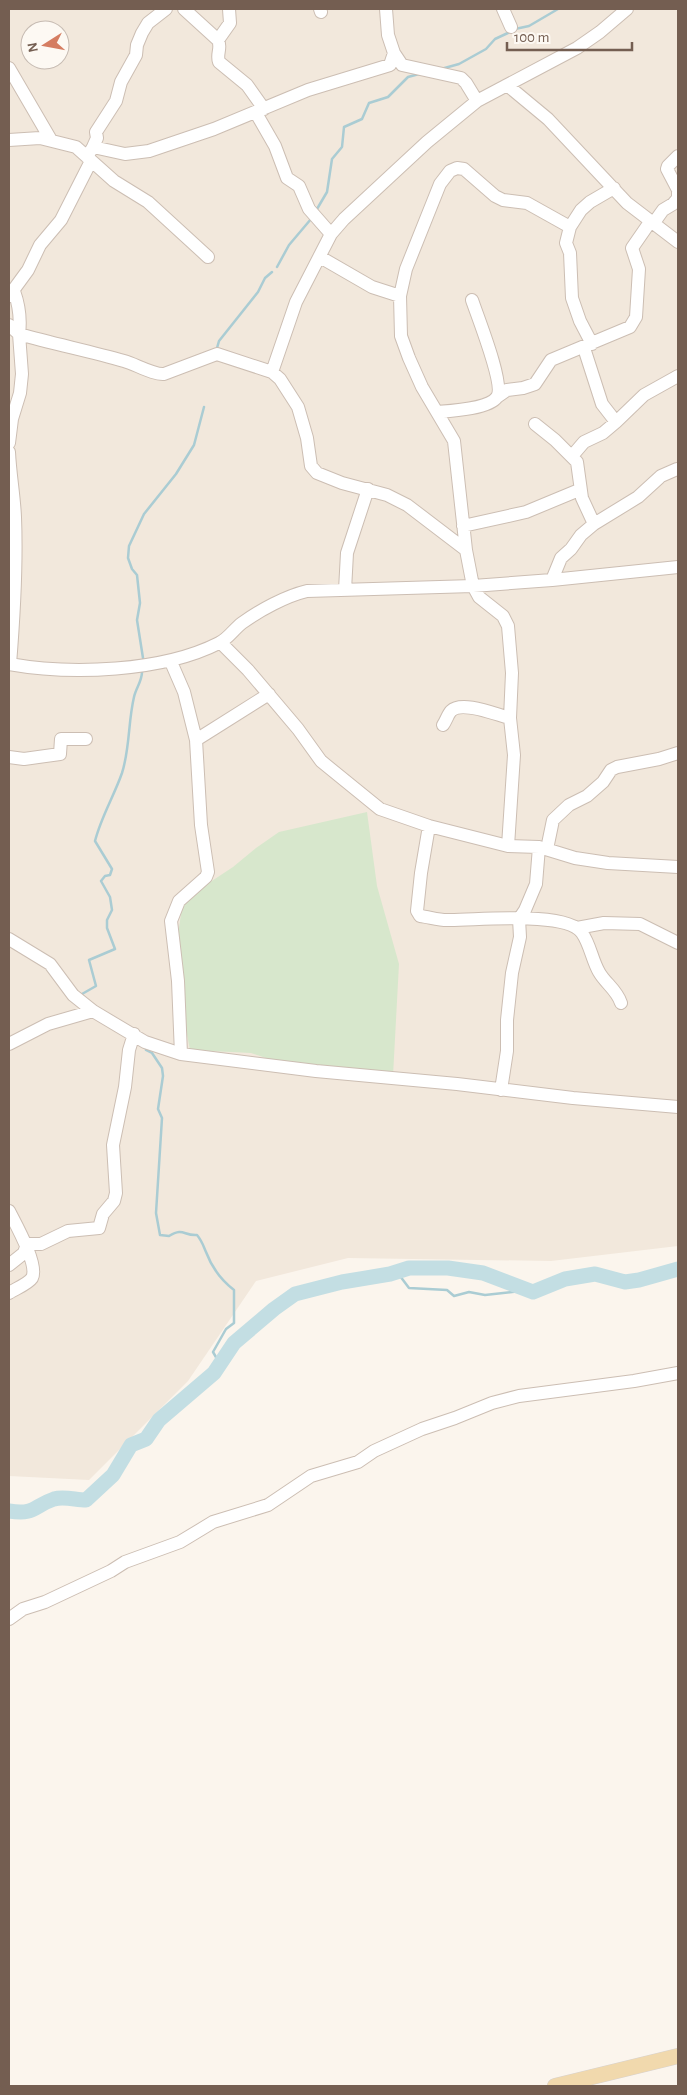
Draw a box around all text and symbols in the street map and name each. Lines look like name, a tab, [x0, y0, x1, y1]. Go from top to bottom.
north arrow	[20, 20, 70, 70]
scale bar	[507, 20, 632, 52]
text: 100 m	[514, 30, 549, 45]
text: N	[25, 41, 41, 53]

